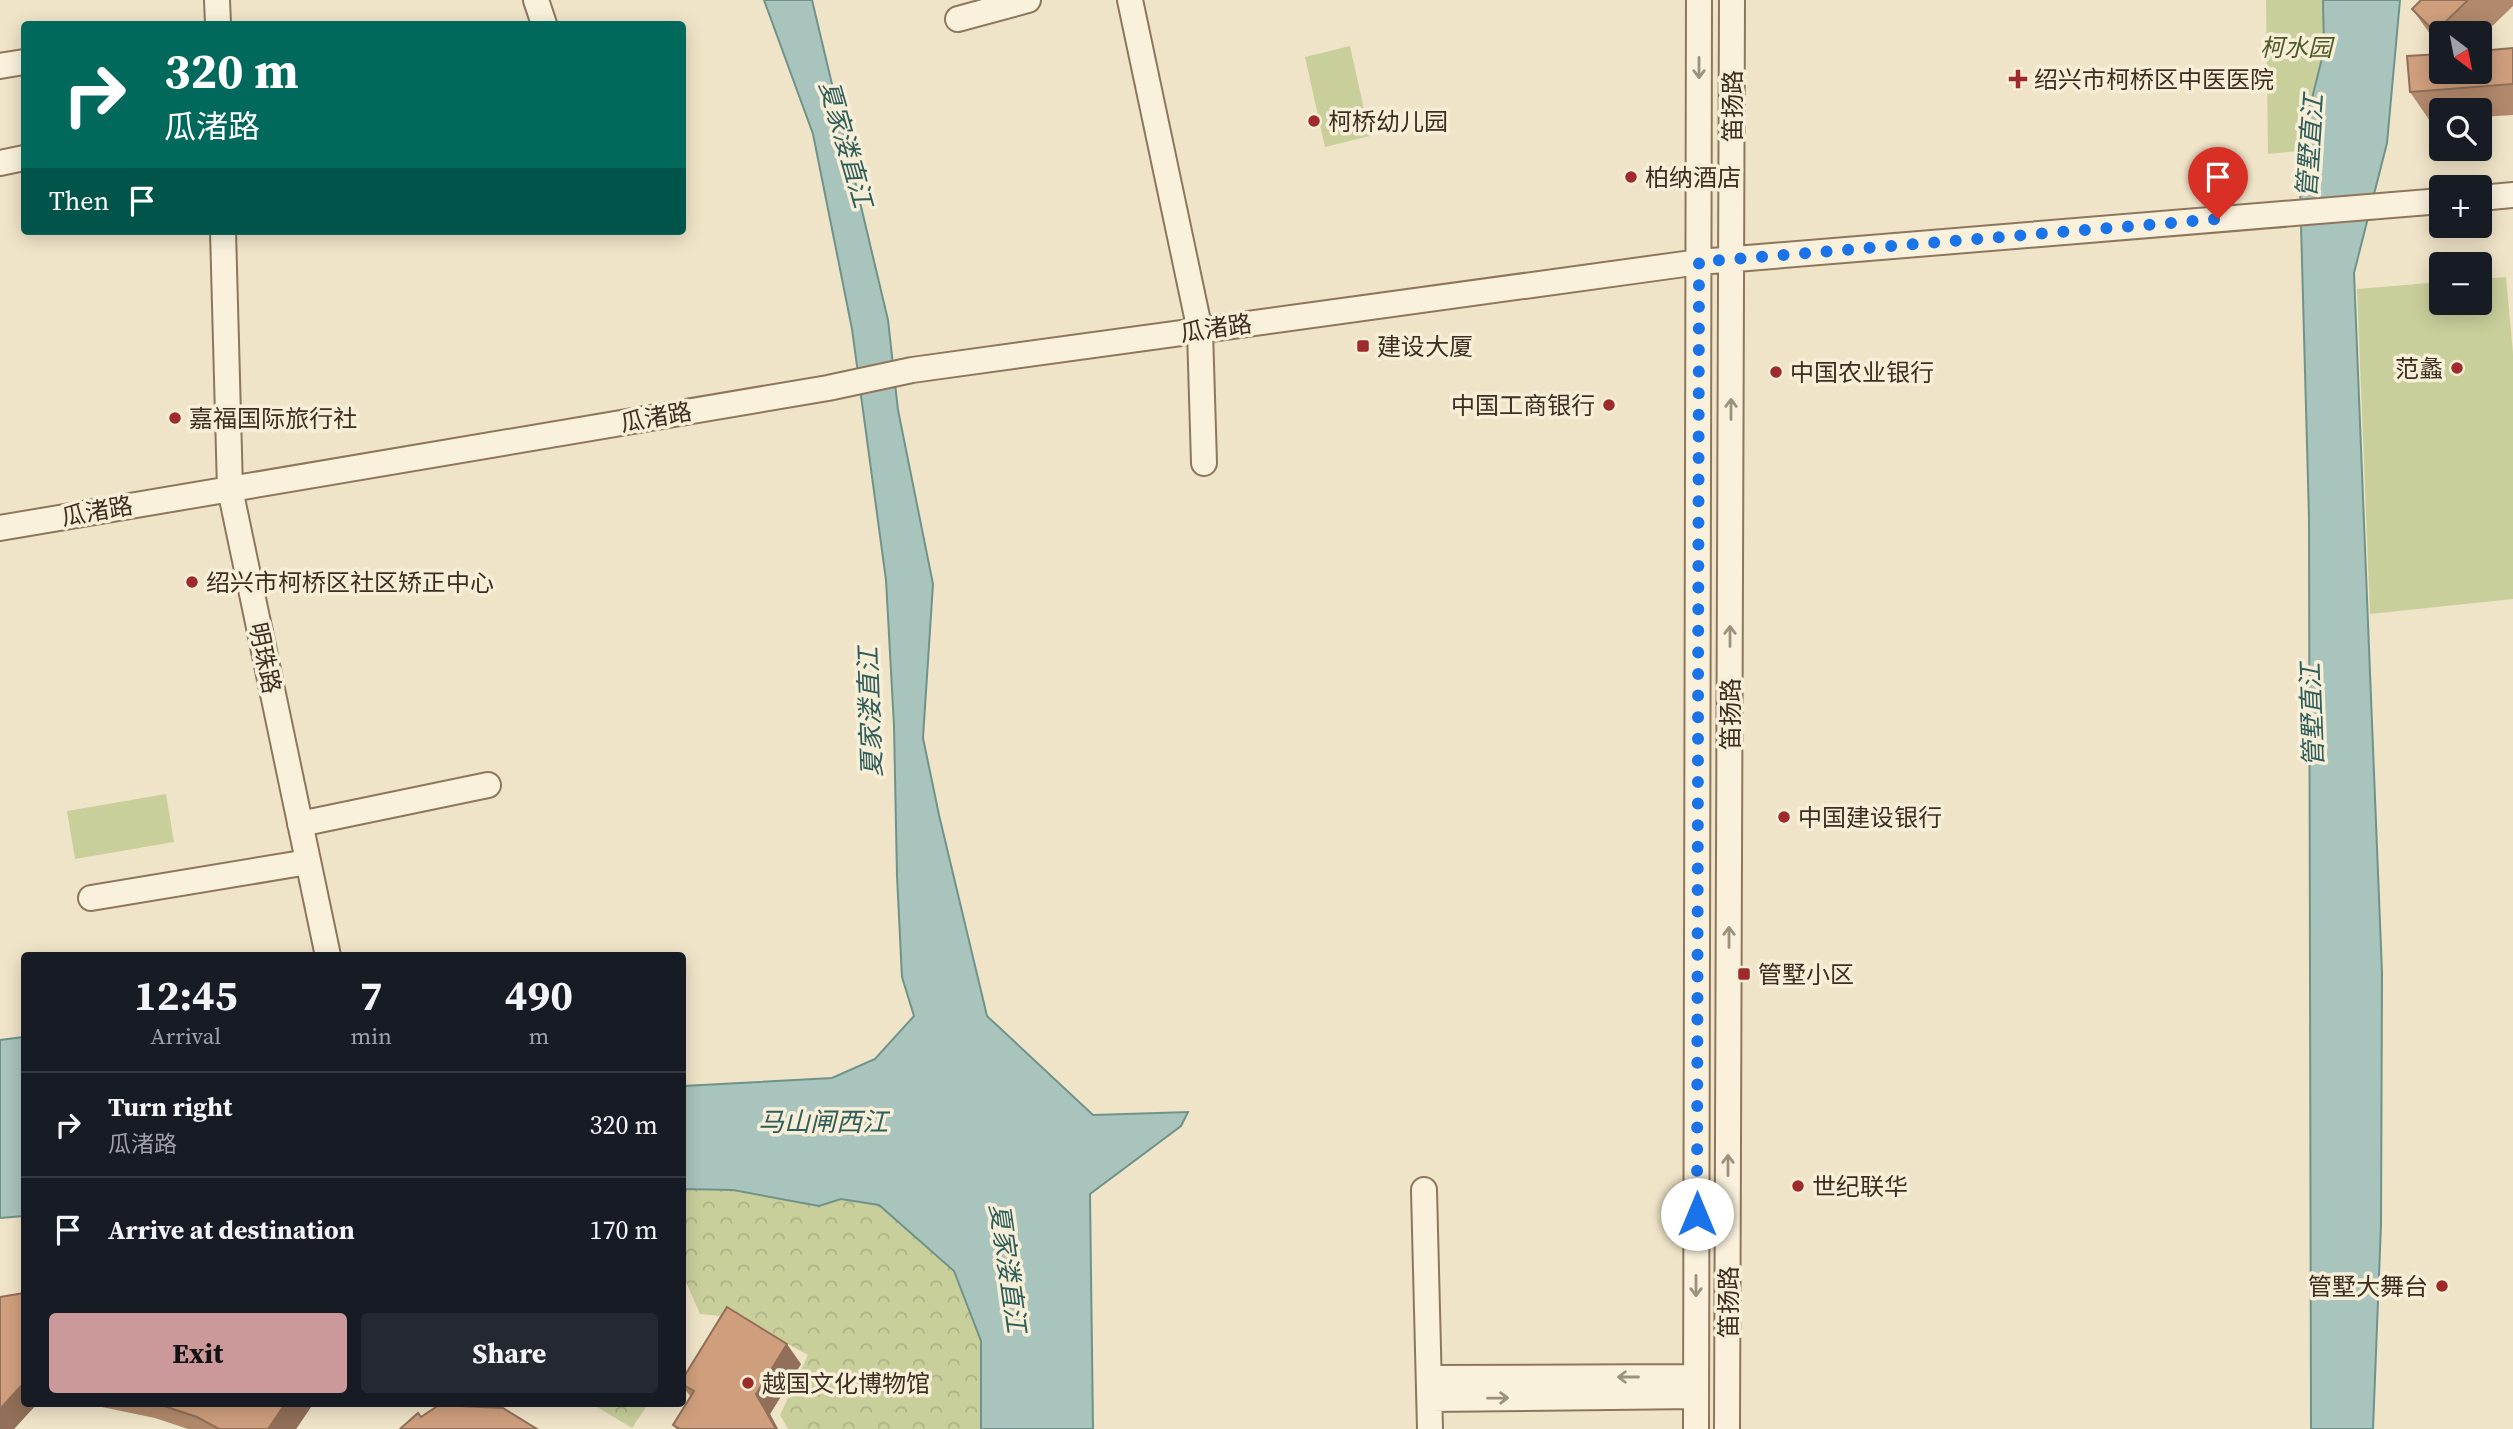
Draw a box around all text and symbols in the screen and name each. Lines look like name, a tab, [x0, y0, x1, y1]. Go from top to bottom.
north arrow	[2429, 21, 2492, 84]
map controls	[2429, 21, 2492, 315]
park label: 柯水园	[2260, 31, 2335, 64]
text: 320 m	[164, 37, 299, 104]
icon: right	[49, 49, 140, 140]
one-way arrow	[1692, 56, 1706, 79]
place label: 绍兴市柯桥区中医医院	[2034, 63, 2274, 96]
marker: 绍兴市柯桥区中医医院	[2008, 69, 2028, 89]
street label: 笛扬路	[1716, 70, 1749, 142]
water label: 夏家溇直江	[811, 77, 882, 214]
water label: 管墅直江	[2288, 90, 2332, 199]
button: search	[2429, 98, 2492, 161]
text: 瓜渚路	[164, 105, 260, 149]
place label: 柯桥幼儿园	[1328, 105, 1448, 138]
marker: 柯桥幼儿园	[1306, 113, 1322, 129]
pin	[2188, 147, 2248, 219]
icon: arrive	[2199, 158, 2237, 196]
place label: 柏纳酒店	[1645, 161, 1741, 194]
marker: 柏纳酒店	[1623, 169, 1639, 185]
button: +	[2429, 175, 2492, 238]
icon: arrive	[123, 182, 161, 220]
text: Then	[49, 183, 109, 219]
button: −	[2429, 252, 2492, 315]
street label: 瓜渚路	[1178, 307, 1254, 349]
place label: 建设大厦	[1377, 330, 1473, 363]
marker: 建设大厦	[1355, 338, 1371, 354]
place label: 范蠡	[2395, 352, 2443, 385]
place label: 中国农业银行	[1790, 356, 1934, 389]
marker: 范蠡	[2449, 360, 2465, 376]
marker: 中国农业银行	[1768, 364, 1784, 380]
place label: 中国工商银行	[1451, 389, 1595, 422]
street label: 瓜渚路	[618, 394, 694, 440]
marker: 中国工商银行	[1601, 397, 1617, 413]
one-way arrow	[1724, 398, 1738, 421]
place label: 嘉福国际旅行社	[189, 402, 357, 435]
marker: 嘉福国际旅行社	[167, 410, 183, 426]
street label: 瓜渚路	[59, 488, 135, 534]
place label: 绍兴市柯桥区社区矫正中心	[206, 566, 494, 599]
marker: 绍兴市柯桥区社区矫正中心	[184, 574, 200, 590]
street label: 明珠路	[241, 619, 289, 697]
one-way arrow	[1723, 625, 1737, 648]
water label: 夏家溇直江	[850, 643, 890, 778]
water label: 管墅直江	[2292, 659, 2332, 768]
street label: 笛扬路	[1714, 678, 1747, 750]
place label: 中国建设银行	[1798, 801, 1942, 834]
marker: 中国建设银行	[1776, 809, 1792, 825]
one-way arrow	[1722, 926, 1736, 949]
place label: 管墅小区	[1758, 958, 1854, 991]
text: 12:45	[134, 966, 238, 1024]
text: 7	[360, 966, 383, 1024]
text: 490	[505, 966, 573, 1024]
marker: 管墅小区	[1736, 966, 1752, 982]
text: Arrival	[150, 1020, 221, 1052]
text: min	[350, 1020, 392, 1052]
text: m	[529, 1020, 549, 1052]
text: Turn right	[108, 1089, 232, 1125]
water label: 马山闸西江	[758, 1104, 891, 1140]
icon: right	[49, 1106, 87, 1144]
text: 320 m	[590, 1107, 658, 1143]
text: 瓜渚路	[108, 1128, 177, 1160]
one-way arrow	[1721, 1154, 1735, 1177]
place label: 世纪联华	[1812, 1170, 1908, 1203]
position arrow	[1660, 1177, 1734, 1251]
marker: 世纪联华	[1790, 1178, 1806, 1194]
water label: 夏家溇直江	[981, 1201, 1035, 1338]
icon: arrive	[49, 1211, 87, 1249]
text: Arrive at destination	[108, 1212, 355, 1248]
text: 170 m	[590, 1212, 658, 1248]
street label: 笛扬路	[1712, 1266, 1745, 1338]
place label: 管墅大舞台	[2308, 1270, 2428, 1303]
one-way arrow	[1689, 1274, 1703, 1297]
marker: 管墅大舞台	[2434, 1278, 2450, 1294]
button: Exit	[49, 1313, 347, 1393]
button: Share	[361, 1313, 658, 1393]
place label: 越国文化博物馆	[762, 1367, 930, 1400]
one-way arrow	[1617, 1370, 1640, 1384]
marker: 越国文化博物馆	[740, 1375, 756, 1391]
one-way arrow	[1487, 1391, 1510, 1405]

